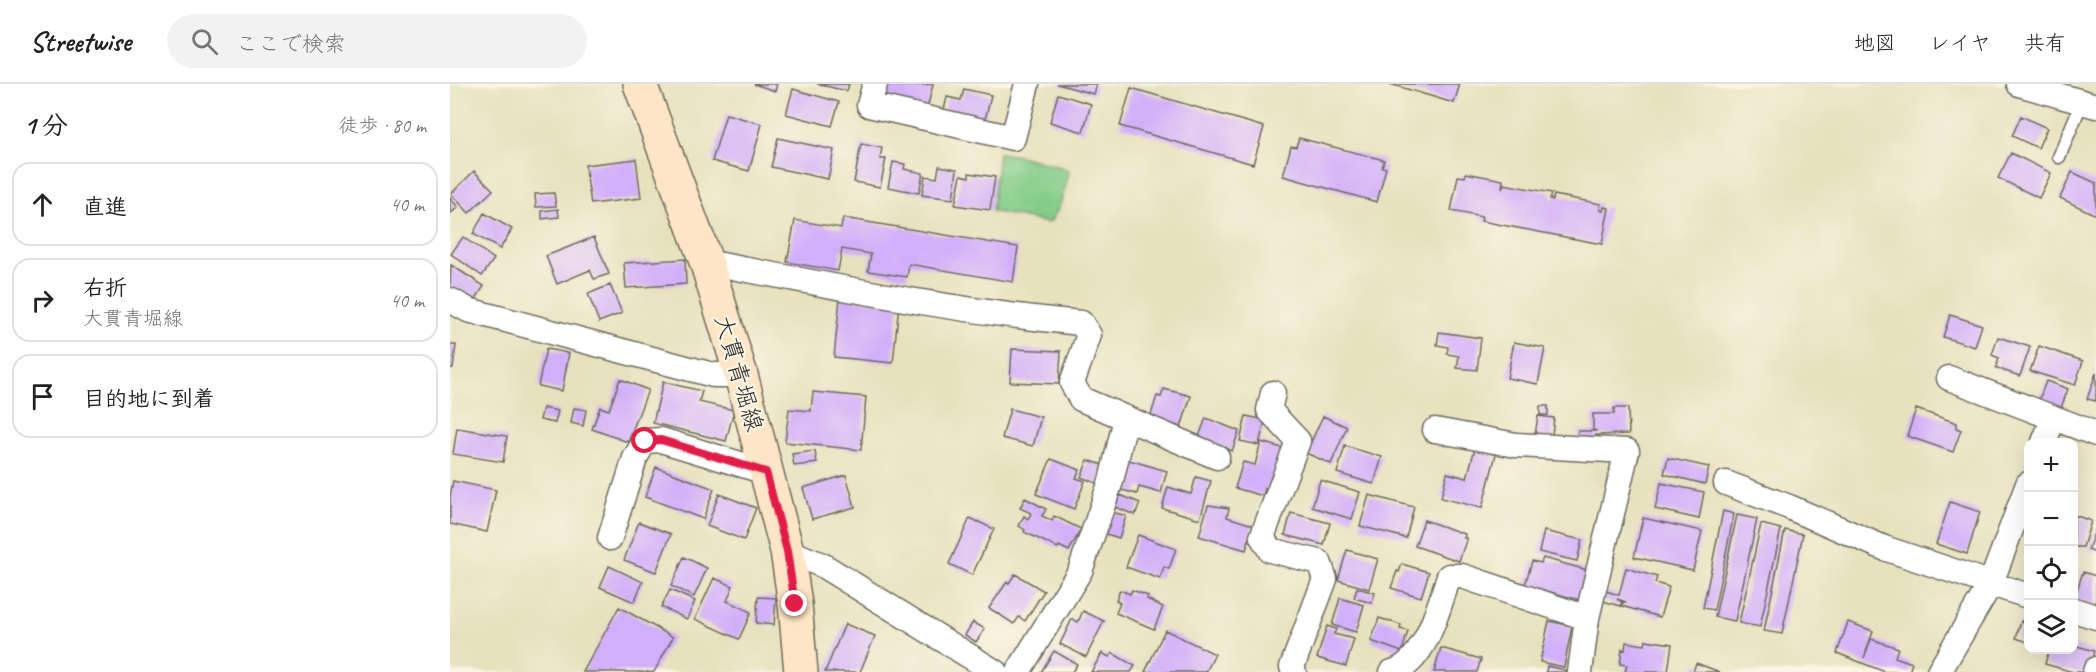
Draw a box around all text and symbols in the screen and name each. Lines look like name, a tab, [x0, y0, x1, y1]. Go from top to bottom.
search box	[167, 14, 587, 68]
text: Streetwise	[30, 24, 131, 59]
icon: search	[188, 25, 221, 58]
text: ここで検索	[236, 30, 346, 58]
text: 地図	[1854, 30, 1896, 56]
text: レイヤ	[1929, 30, 1991, 56]
text: 共有	[2024, 30, 2066, 56]
text: 1 分	[24, 109, 68, 142]
text: 徒歩 · 80 m	[339, 113, 426, 138]
icon: ahead	[26, 188, 59, 221]
text: 40 m	[390, 192, 424, 217]
text: 直進	[83, 193, 127, 221]
text: 右折	[83, 274, 127, 302]
icon: right	[26, 284, 59, 317]
text: 40 m	[390, 288, 424, 313]
text: 大貫青堀線	[83, 306, 183, 331]
street label: 大貫青堀線	[708, 311, 770, 435]
icon: arrive	[26, 380, 59, 413]
text: 目的地に到着	[83, 385, 215, 413]
route start	[631, 427, 657, 453]
map controls	[2024, 438, 2078, 654]
button: +	[2024, 438, 2078, 492]
button: −	[2024, 492, 2078, 546]
button: locate	[2024, 546, 2078, 600]
route end	[781, 590, 807, 616]
button: layers	[2024, 600, 2078, 654]

